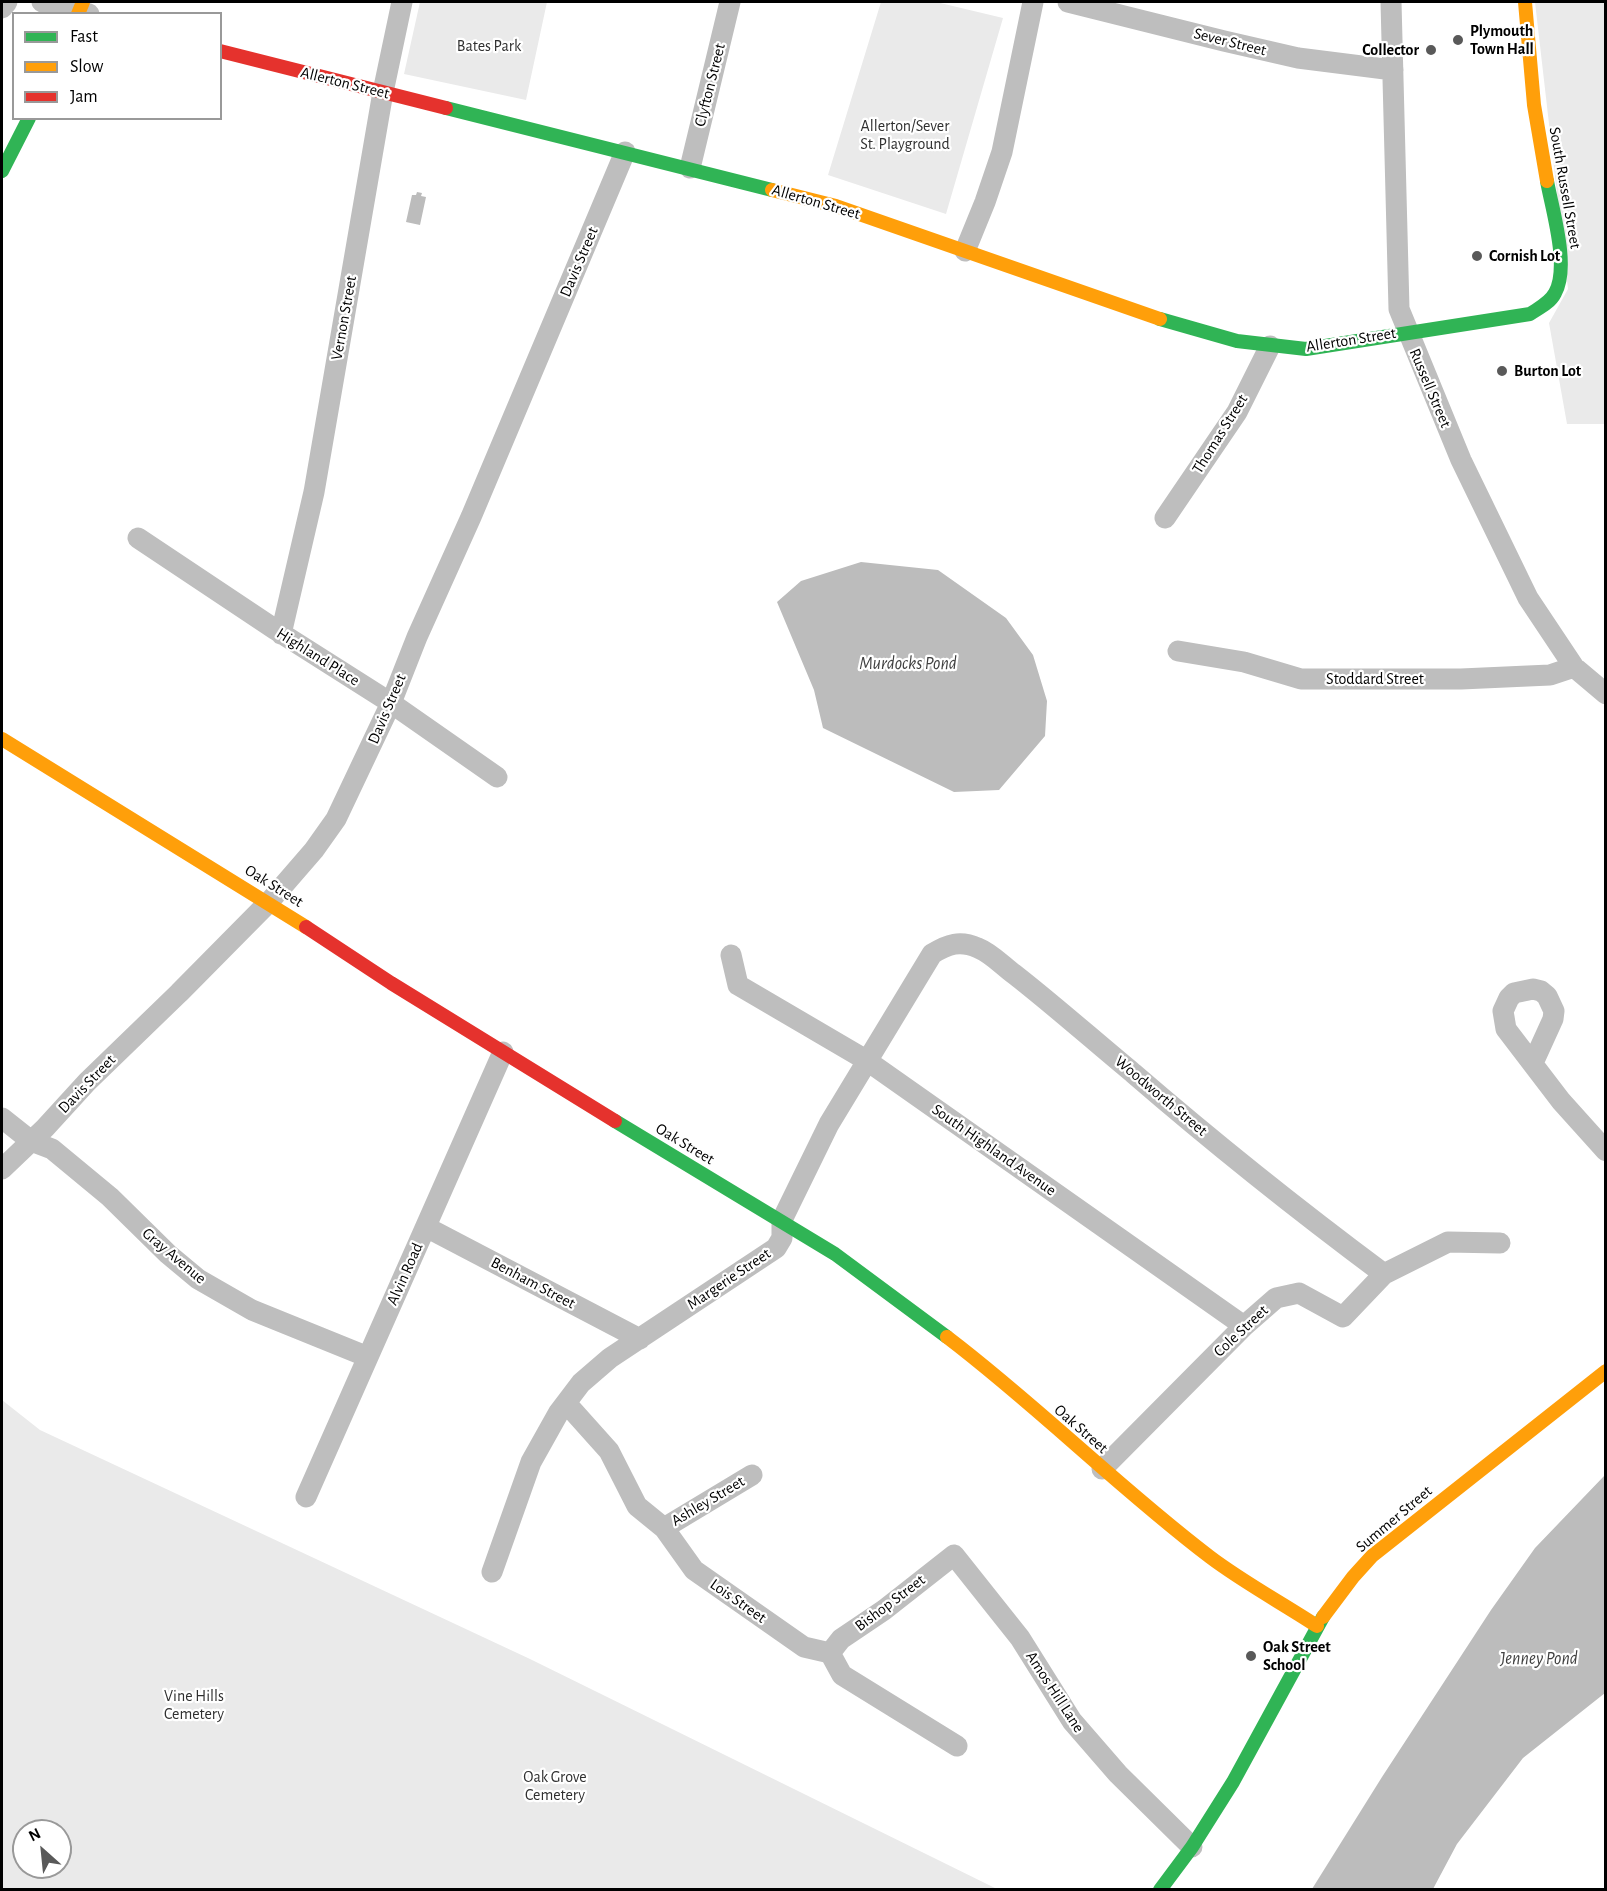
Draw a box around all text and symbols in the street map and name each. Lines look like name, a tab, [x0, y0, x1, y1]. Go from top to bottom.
legend	[12, 12, 222, 120]
place label: Plymouth Town Hall	[1470, 21, 1534, 59]
street label: Sever Street	[1192, 24, 1268, 60]
text: Fast	[70, 28, 98, 46]
marker: Plymouth Town Hall	[1451, 33, 1465, 47]
park label: Bates Park	[457, 36, 521, 56]
place label: Collector	[1362, 40, 1419, 60]
street label: Clyfton Street	[690, 41, 730, 129]
marker: Collector	[1424, 43, 1438, 57]
text: Slow	[70, 58, 103, 76]
street label: Allerton Street	[299, 63, 391, 103]
text: Jam	[70, 88, 98, 106]
park label: Allerton/Sever St. Playground	[860, 116, 950, 154]
street label: South Russell Street	[1545, 126, 1585, 250]
street label: Allerton Street	[770, 180, 862, 224]
street label: Davis Street	[556, 224, 602, 300]
place label: Cornish Lot	[1489, 246, 1560, 266]
marker: Cornish Lot	[1470, 249, 1484, 263]
street label: Vernon Street	[327, 274, 361, 362]
street label: Allerton Street	[1305, 323, 1397, 357]
street label: Russell Street	[1405, 346, 1455, 430]
place label: Burton Lot	[1514, 361, 1581, 381]
marker: Burton Lot	[1495, 364, 1509, 378]
street label: Thomas Street	[1188, 391, 1252, 477]
street label: Highland Place	[273, 624, 363, 690]
water label: Murdocks Pond	[859, 653, 957, 675]
street label: Stoddard Street	[1326, 669, 1424, 689]
street label: Davis Street	[364, 671, 410, 747]
street label: Oak Street	[241, 861, 307, 911]
street label: Davis Street	[54, 1051, 120, 1117]
street label: Woodworth Street	[1111, 1052, 1211, 1140]
street label: South Highland Avenue	[928, 1100, 1060, 1200]
street label: Oak Street	[652, 1119, 718, 1169]
street label: Gray Avenue	[138, 1224, 210, 1288]
street label: Alvin Road	[383, 1240, 427, 1308]
street label: Margerie Street	[684, 1244, 774, 1314]
street label: Benham Street	[488, 1253, 578, 1313]
street label: Cole Street	[1210, 1301, 1272, 1361]
street label: Oak Street	[1050, 1400, 1112, 1458]
street label: Ashley Street	[668, 1472, 748, 1530]
street label: Summer Street	[1352, 1481, 1436, 1557]
street label: Bishop Street	[851, 1570, 929, 1636]
street label: Lois Street	[706, 1575, 770, 1627]
place label: Oak Street School	[1263, 1637, 1331, 1675]
street label: Amos Hill Lane	[1022, 1648, 1088, 1736]
water label: Jenney Pond	[1500, 1648, 1578, 1670]
marker: Oak Street School	[1244, 1649, 1258, 1663]
park label: Vine Hills Cemetery	[164, 1686, 224, 1724]
park label: Oak Grove Cemetery	[523, 1767, 587, 1805]
north arrow	[12, 1819, 72, 1879]
text: N	[26, 1825, 43, 1844]

